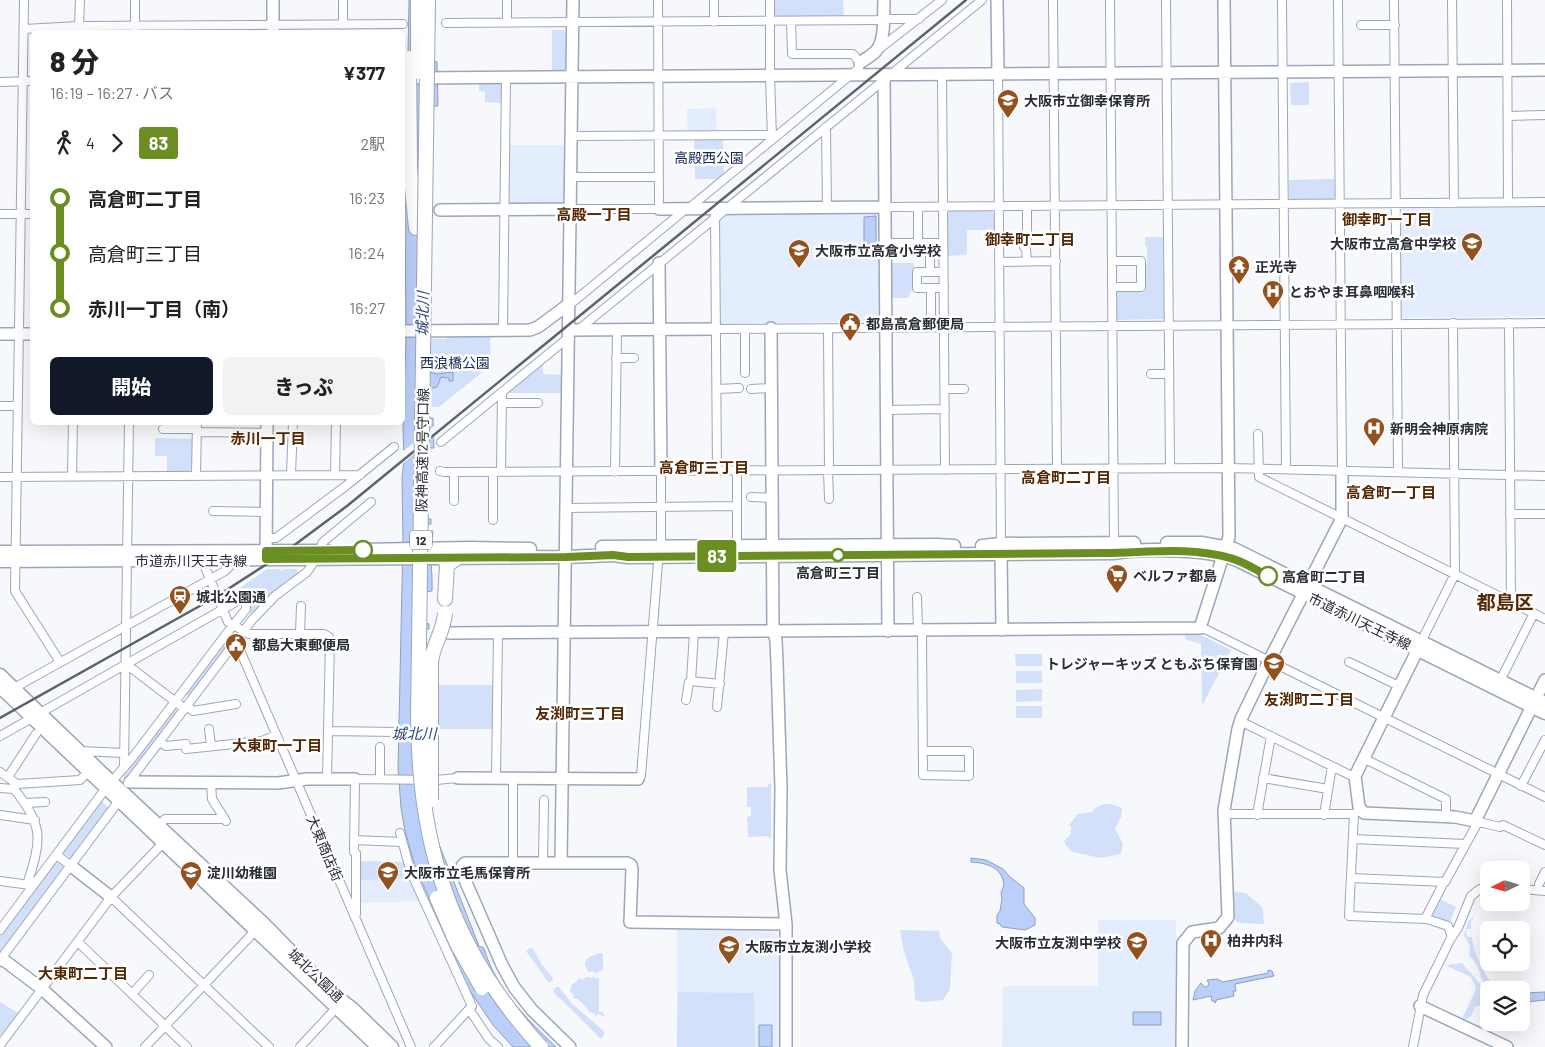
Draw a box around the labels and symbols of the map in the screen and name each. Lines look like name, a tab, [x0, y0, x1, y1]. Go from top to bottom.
school or university icon: 大阪市立御幸保育所	[996, 88, 1020, 119]
place label: 大阪市立御幸保育所	[1024, 92, 1150, 109]
park label: 高殿西公園	[674, 149, 744, 166]
district label: 高殿一丁目	[556, 205, 632, 223]
district label: 御幸町一丁目	[1342, 210, 1432, 228]
district label: 御幸町二丁目	[985, 230, 1075, 248]
school or university icon: 大阪市立高倉中学校	[1460, 231, 1484, 262]
place label: 大阪市立高倉中学校	[1330, 235, 1456, 252]
school or university icon: 大阪市立高倉小学校	[787, 238, 811, 269]
place label: 大阪市立高倉小学校	[815, 242, 941, 259]
temple icon: 正光寺	[1227, 254, 1251, 285]
place label: 正光寺	[1255, 258, 1297, 275]
hospital icon: とおやま耳鼻咽喉科	[1261, 279, 1285, 310]
place label: とおやま耳鼻咽喉科	[1289, 283, 1415, 300]
water label: 城北川	[413, 289, 431, 337]
public building icon: 都島高倉郵便局	[838, 311, 862, 342]
place label: 都島高倉郵便局	[866, 315, 964, 332]
park label: 西浪橋公園	[420, 354, 490, 371]
street label: 阪神高速12号守口線	[412, 388, 432, 512]
hospital icon: 新明会神原病院	[1362, 416, 1386, 447]
place label: 新明会神原病院	[1390, 420, 1488, 437]
district label: 赤川一丁目	[230, 429, 306, 447]
district label: 高倉町三丁目	[659, 458, 749, 476]
district label: 高倉町二丁目	[1021, 468, 1111, 486]
district label: 高倉町一丁目	[1346, 483, 1436, 501]
road number: 12	[410, 530, 432, 550]
unlabelled marker	[353, 540, 373, 560]
line badge: 83	[694, 540, 740, 572]
marker: 高倉町三丁目	[831, 548, 845, 562]
street label: 市道赤川天王寺線	[135, 552, 247, 569]
supermarket icon: ベルファ都島	[1105, 563, 1129, 594]
place label: 高倉町三丁目	[796, 564, 880, 581]
marker: 高倉町二丁目	[1258, 566, 1278, 586]
place label: ベルファ都島	[1133, 567, 1217, 584]
place label: 高倉町二丁目	[1282, 568, 1366, 585]
station icon: 城北公園通	[168, 584, 192, 615]
place label: 城北公園通	[196, 588, 266, 605]
street label: 市道赤川天王寺線	[1306, 589, 1414, 653]
district label: 都島区	[1476, 590, 1534, 613]
public building icon: 都島大東郵便局	[224, 632, 248, 663]
place label: 都島大東郵便局	[252, 636, 350, 653]
school or university icon: トレジャーキッズ ともぶち保育園	[1262, 651, 1286, 682]
place label: トレジャーキッズ ともぶち保育園	[1046, 655, 1258, 672]
district label: 友渕町二丁目	[1264, 690, 1354, 708]
district label: 友渕町三丁目	[535, 704, 625, 722]
water label: 城北川	[391, 724, 438, 742]
district label: 大東町一丁目	[232, 736, 322, 754]
street label: 大東商店街	[304, 812, 346, 884]
school or university icon: 淀川幼稚園	[179, 860, 203, 891]
school or university icon: 大阪市立毛馬保育所	[376, 860, 400, 891]
north arrow	[1480, 861, 1530, 911]
place label: 淀川幼稚園	[207, 864, 277, 881]
place label: 大阪市立毛馬保育所	[404, 864, 530, 881]
hospital icon: 柏井内科	[1199, 928, 1223, 959]
school or university icon: 大阪市立友渕中学校	[1125, 930, 1149, 961]
place label: 柏井内科	[1227, 932, 1283, 949]
school or university icon: 大阪市立友渕小学校	[717, 934, 741, 965]
place label: 大阪市立友渕中学校	[995, 934, 1121, 951]
place label: 大阪市立友渕小学校	[745, 938, 871, 955]
street label: 城北公園通	[285, 945, 347, 1005]
district label: 大東町二丁目	[38, 964, 128, 982]

